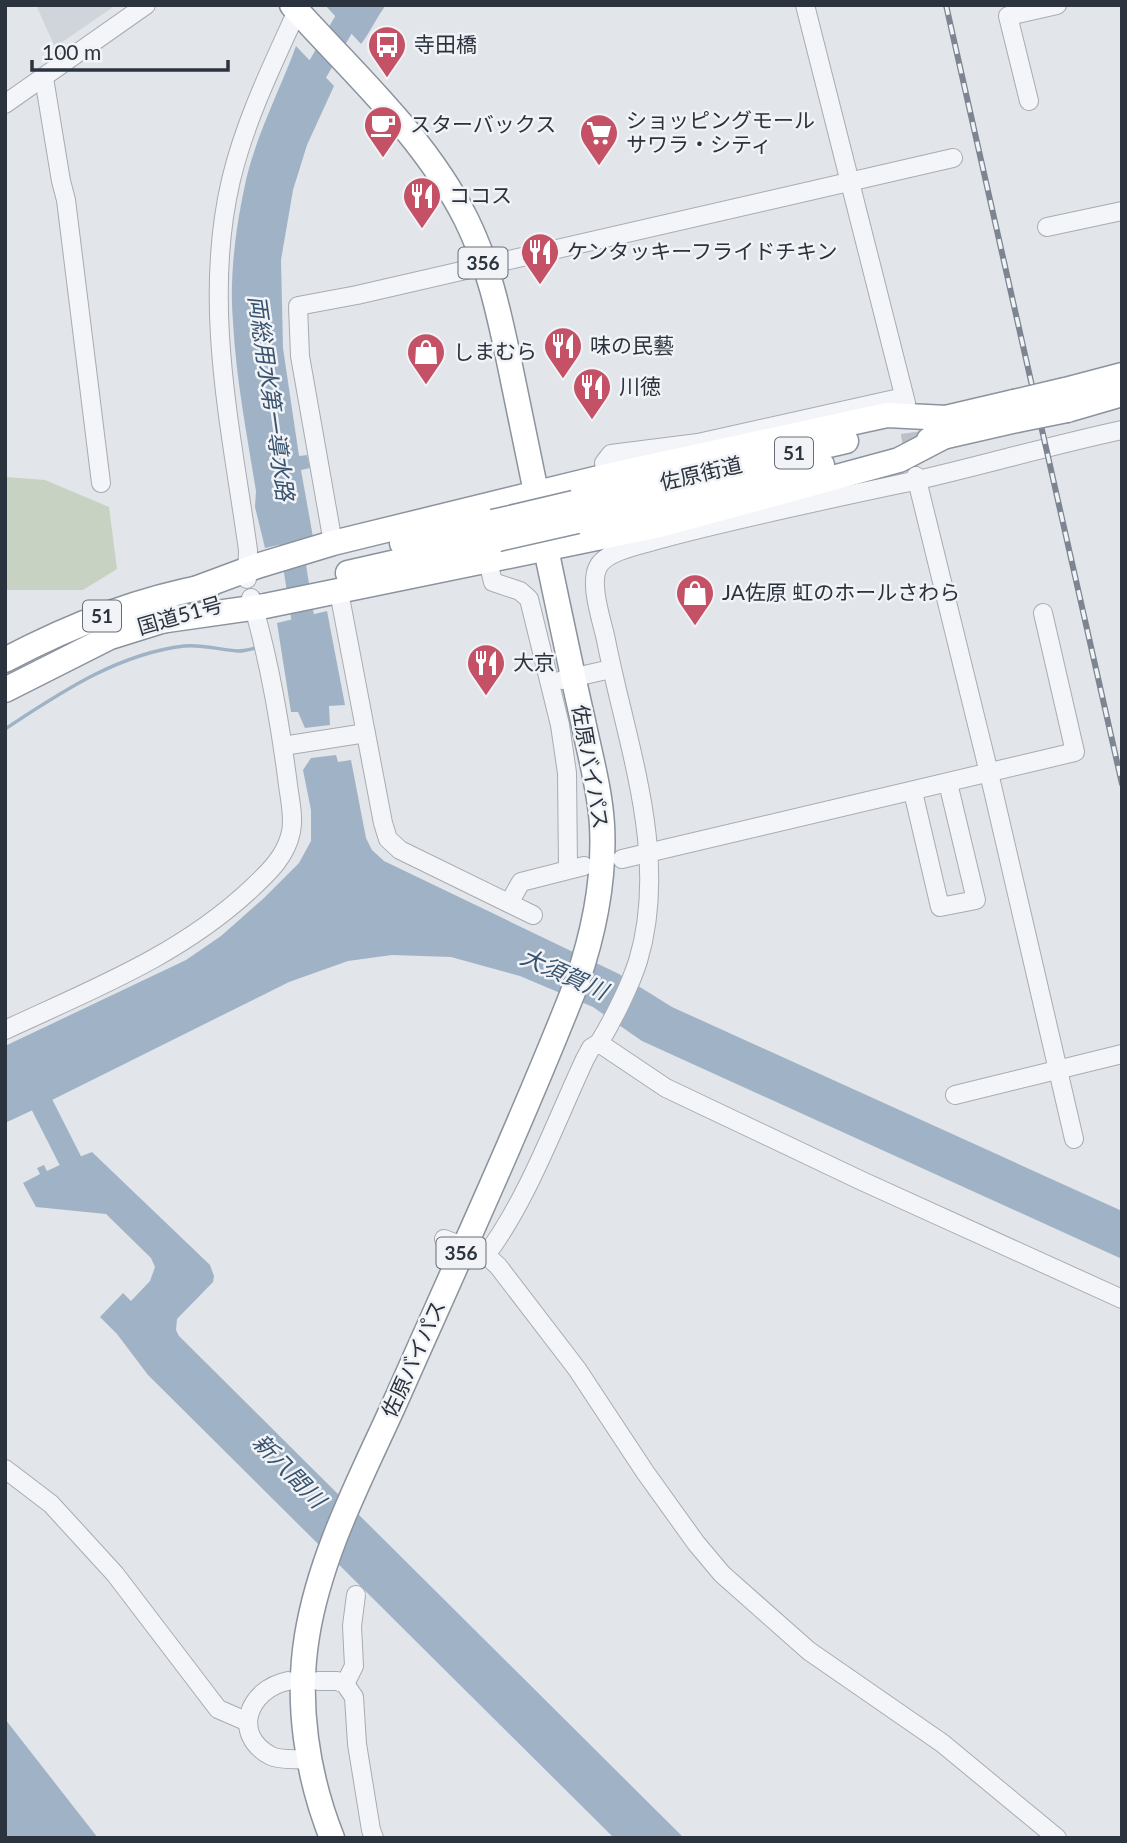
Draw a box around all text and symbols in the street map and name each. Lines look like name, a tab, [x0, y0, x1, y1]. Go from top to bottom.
bus stop icon: 寺田橋	[366, 24, 408, 79]
scale bar	[32, 28, 228, 72]
place label: 寺田橋	[414, 31, 477, 56]
text: 100 m	[42, 39, 101, 64]
cafe icon: スターバックス	[362, 104, 404, 159]
place label: ショッピングモール サワラ・シティ	[626, 107, 815, 156]
place label: スターバックス	[410, 111, 556, 136]
supermarket icon: ショッピングモール サワラ・シティ	[578, 112, 620, 167]
restaurant icon: ココス	[401, 175, 443, 230]
place label: ココス	[449, 182, 512, 207]
restaurant icon: ケンタッキーフライドチキン	[519, 231, 561, 286]
place label: ケンタッキーフライドチキン	[567, 238, 837, 263]
road number: 356	[458, 247, 508, 278]
water label: 両総用水第一導水路	[244, 293, 301, 504]
restaurant icon: 味の民藝	[542, 325, 584, 380]
shop icon: しまむら	[405, 331, 447, 386]
place label: 味の民藝	[590, 332, 674, 357]
place label: しまむら	[453, 338, 537, 363]
restaurant icon: 川徳	[571, 366, 613, 421]
place label: 川徳	[619, 373, 661, 398]
road number: 51	[775, 437, 813, 468]
street label: 佐原街道	[657, 451, 744, 494]
shop icon: JA佐原 虹のホールさわら	[674, 572, 716, 627]
place label: JA佐原 虹のホールさわら	[722, 579, 960, 604]
street label: 国道51号	[134, 591, 225, 639]
road number: 51	[83, 600, 121, 632]
restaurant icon: 大京	[465, 642, 507, 697]
place label: 大京	[513, 649, 555, 674]
street label: 佐原バイパス	[568, 703, 615, 831]
water label: 大須賀川	[517, 942, 615, 1006]
road number: 356	[436, 1238, 486, 1268]
street label: 佐原バイパス	[376, 1296, 450, 1421]
water label: 新八間川	[248, 1427, 334, 1515]

